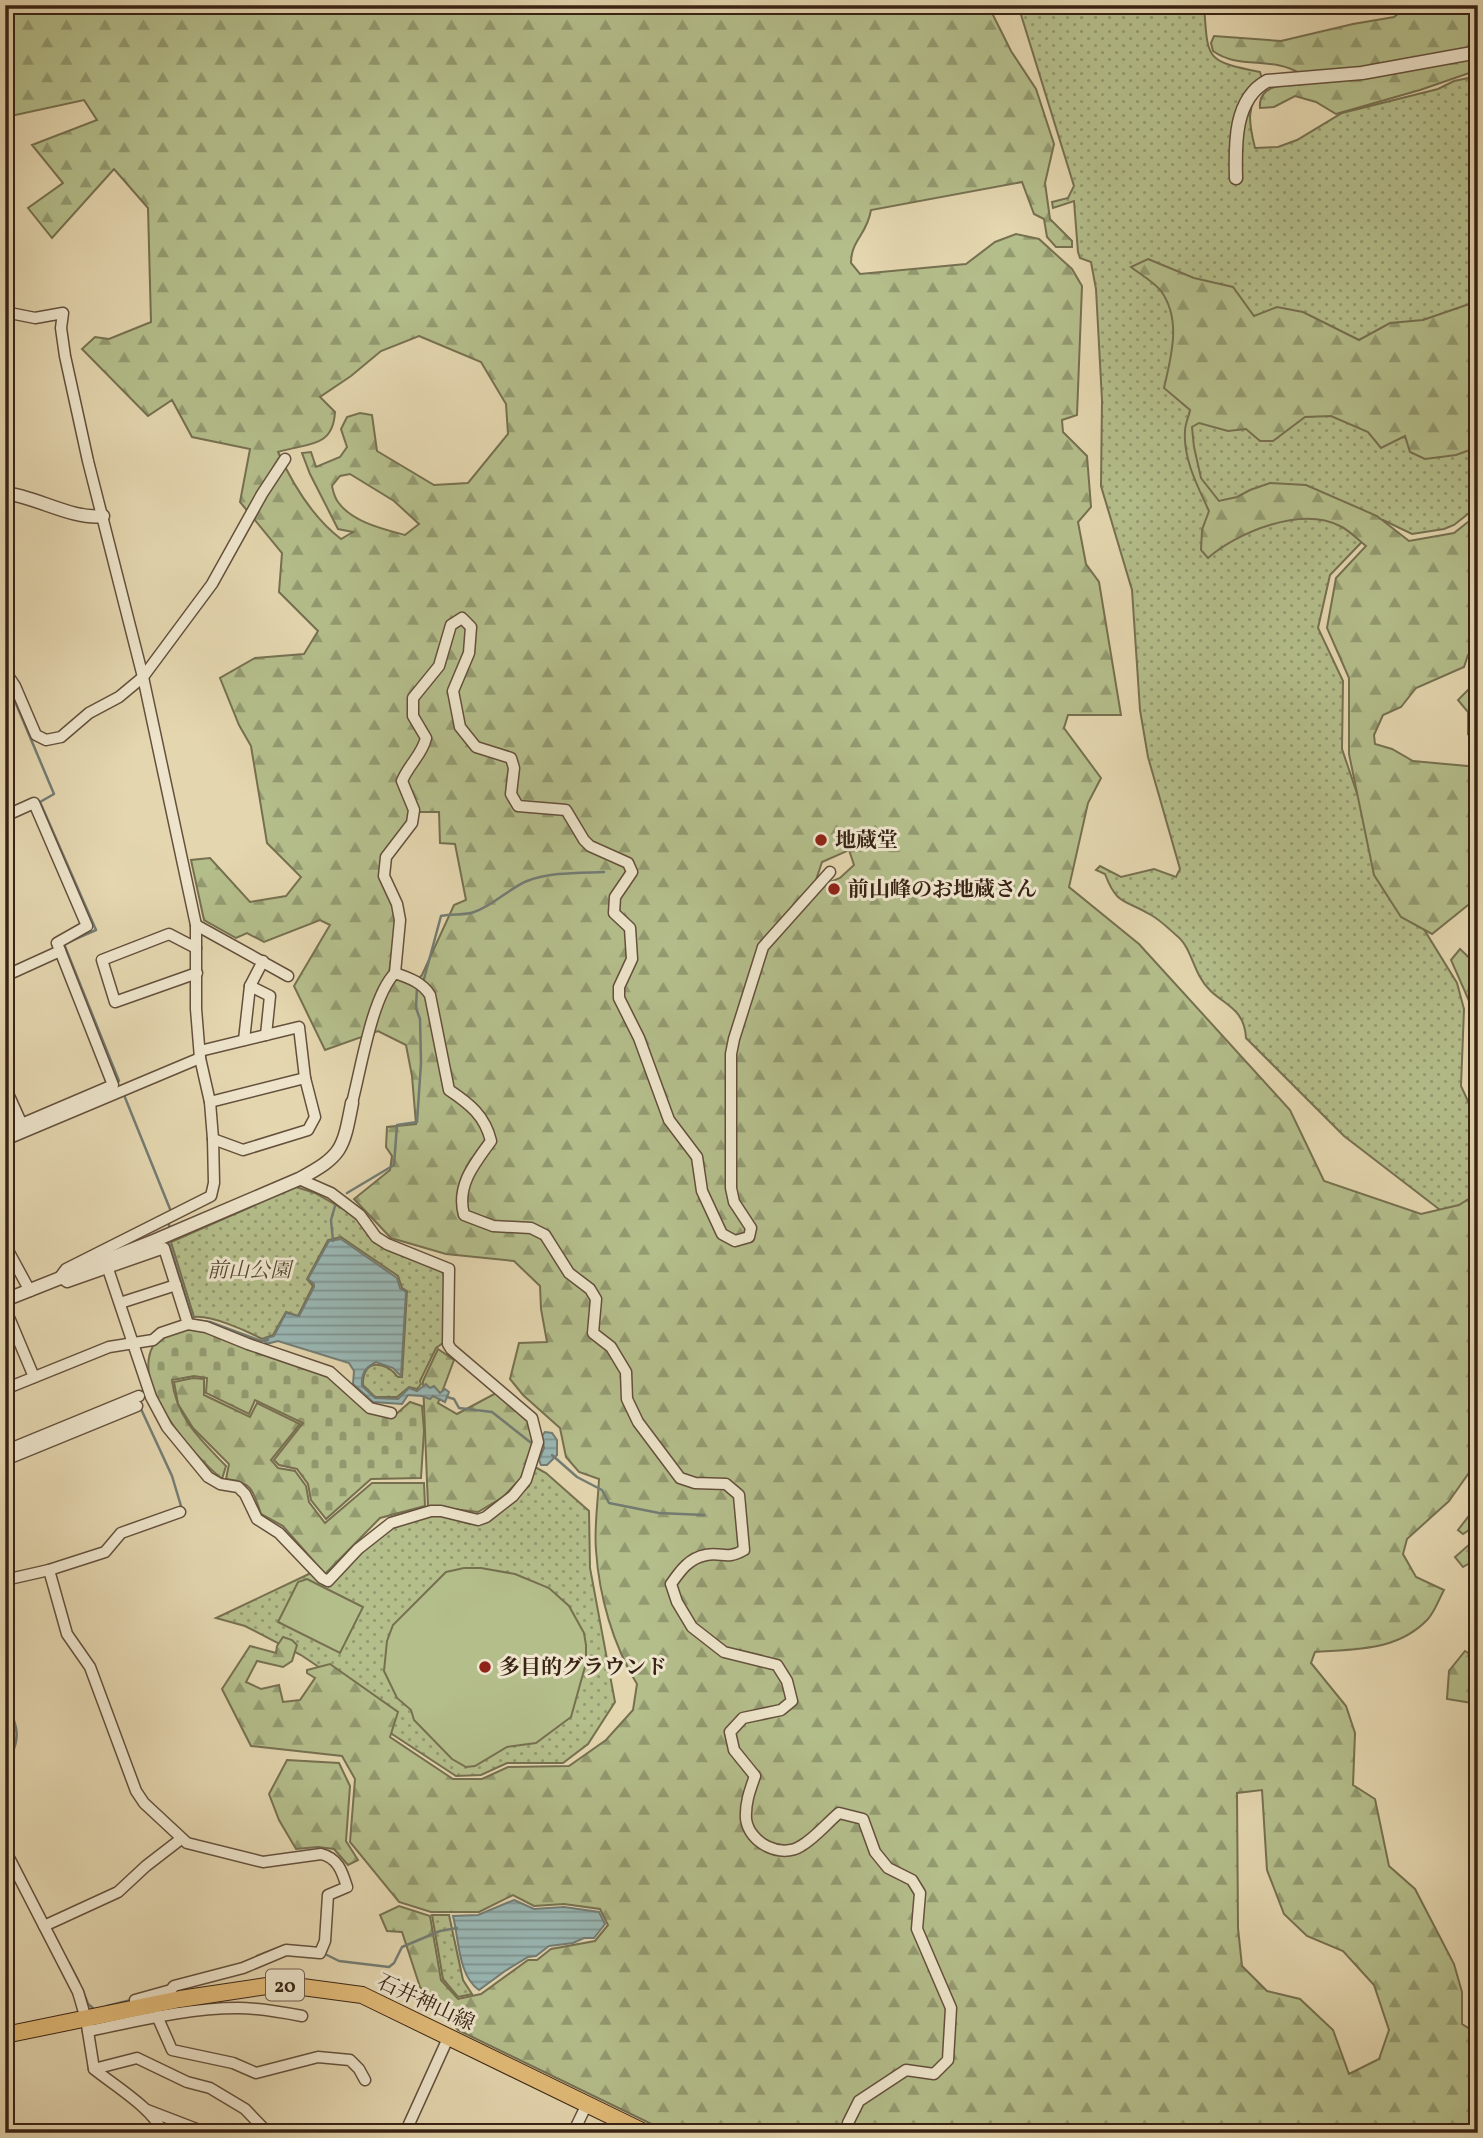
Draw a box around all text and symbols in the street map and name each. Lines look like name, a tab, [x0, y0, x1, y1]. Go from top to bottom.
place label: 地蔵堂	[835, 827, 898, 856]
marker: 地蔵堂	[813, 832, 829, 848]
place label: 前山峰のお地蔵さん	[848, 876, 1037, 905]
marker: 前山峰のお地蔵さん	[826, 881, 842, 897]
park label: 前山公園	[207, 1257, 294, 1286]
place label: 多目的グラウンド	[499, 1654, 667, 1683]
marker: 多目的グラウンド	[477, 1659, 493, 1675]
street label: 石井神山線	[372, 1968, 479, 2039]
road number: 20	[266, 1969, 304, 2000]

